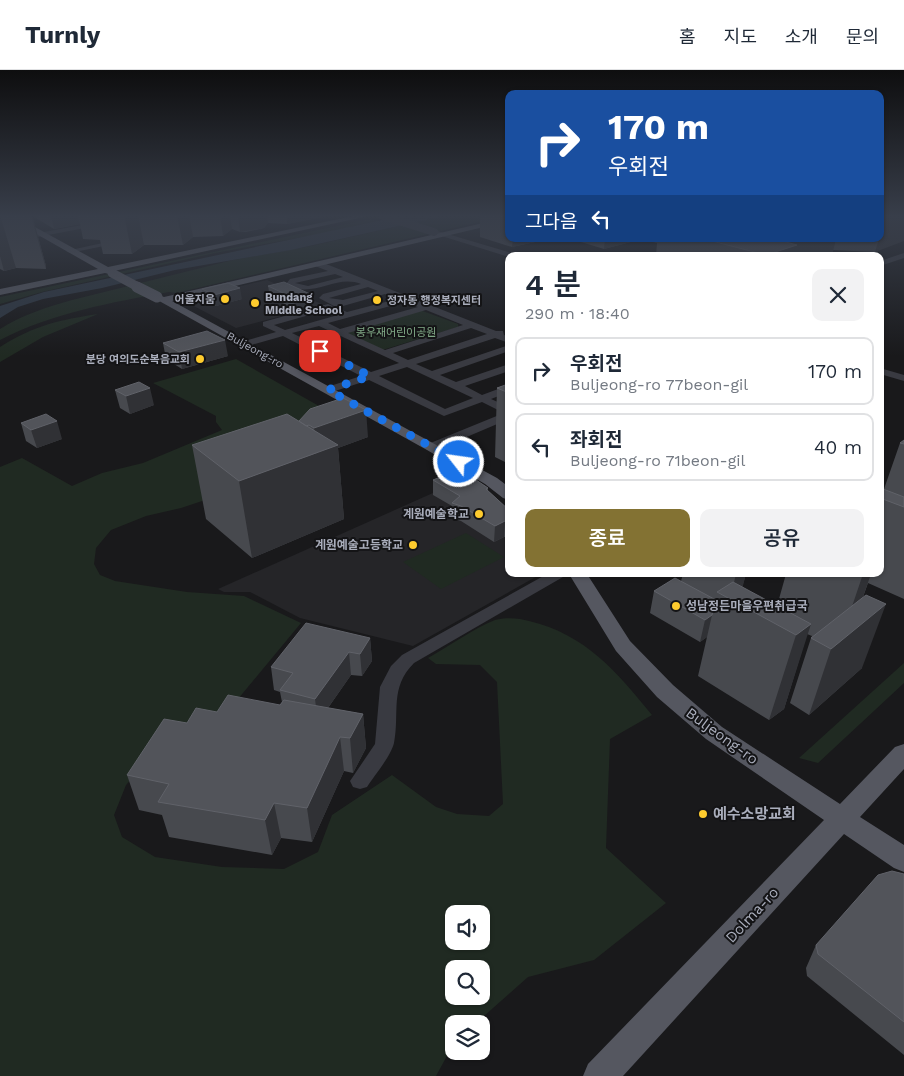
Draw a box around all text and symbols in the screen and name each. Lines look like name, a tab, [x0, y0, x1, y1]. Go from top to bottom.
text: Turnly	[25, 21, 100, 49]
text: 홈	[679, 26, 696, 47]
text: 지도	[724, 26, 757, 47]
text: 소개	[785, 26, 818, 47]
text: 문의	[846, 26, 879, 47]
text: 170 m	[608, 106, 709, 148]
icon: right	[525, 110, 590, 175]
text: 우회전	[608, 154, 669, 179]
icon: left	[587, 205, 615, 233]
text: 그다음	[525, 210, 577, 233]
text: 4 분	[525, 267, 581, 302]
button: close	[812, 269, 864, 321]
place label: Bundang Middle School	[265, 291, 342, 317]
place label: 어울지움	[175, 293, 215, 306]
marker: 어울지움	[219, 293, 231, 305]
marker: 정자동 행정복지센터	[371, 294, 383, 306]
place label: 정자동 행정복지센터	[387, 294, 481, 307]
marker: Bundang Middle School	[249, 297, 261, 309]
text: 290 m · 18:40	[525, 304, 630, 323]
park label: 봉우재어린이공원	[356, 326, 436, 339]
street label: Buljeong-ro	[225, 329, 285, 371]
pin	[299, 330, 341, 372]
icon: arrive	[306, 337, 334, 365]
text: 우회전	[570, 352, 622, 375]
place label: 분당 여의도순복음교회	[86, 353, 190, 366]
marker: 분당 여의도순복음교회	[194, 353, 206, 365]
icon: right	[527, 357, 555, 385]
text: 170 m	[808, 360, 862, 383]
text: Buljeong-ro 77beon-gil	[570, 375, 748, 394]
text: 좌회전	[570, 428, 622, 451]
icon: left	[527, 433, 555, 461]
position arrow	[432, 435, 484, 487]
text: 40 m	[814, 436, 862, 459]
text: Buljeong-ro 71beon-gil	[570, 451, 745, 470]
place label: 계원예술학교	[403, 507, 469, 521]
marker: 계원예술학교	[473, 508, 485, 520]
button: 종료	[525, 509, 690, 567]
button: 공유	[700, 509, 864, 567]
place label: 계원예술고등학교	[315, 538, 403, 552]
marker: 계원예술고등학교	[407, 539, 419, 551]
place label: 성남정든마을우편취급국	[686, 599, 807, 613]
marker: 성남정든마을우편취급국	[670, 600, 682, 612]
street label: Buljeong-ro	[682, 704, 762, 768]
place label: 예수소망교회	[713, 805, 796, 823]
marker: 예수소망교회	[697, 808, 709, 820]
street label: Dolma-ro	[722, 883, 782, 947]
map controls	[445, 905, 490, 1060]
button: sound	[445, 905, 490, 950]
button: search	[445, 960, 490, 1005]
button: layers	[445, 1015, 490, 1060]

